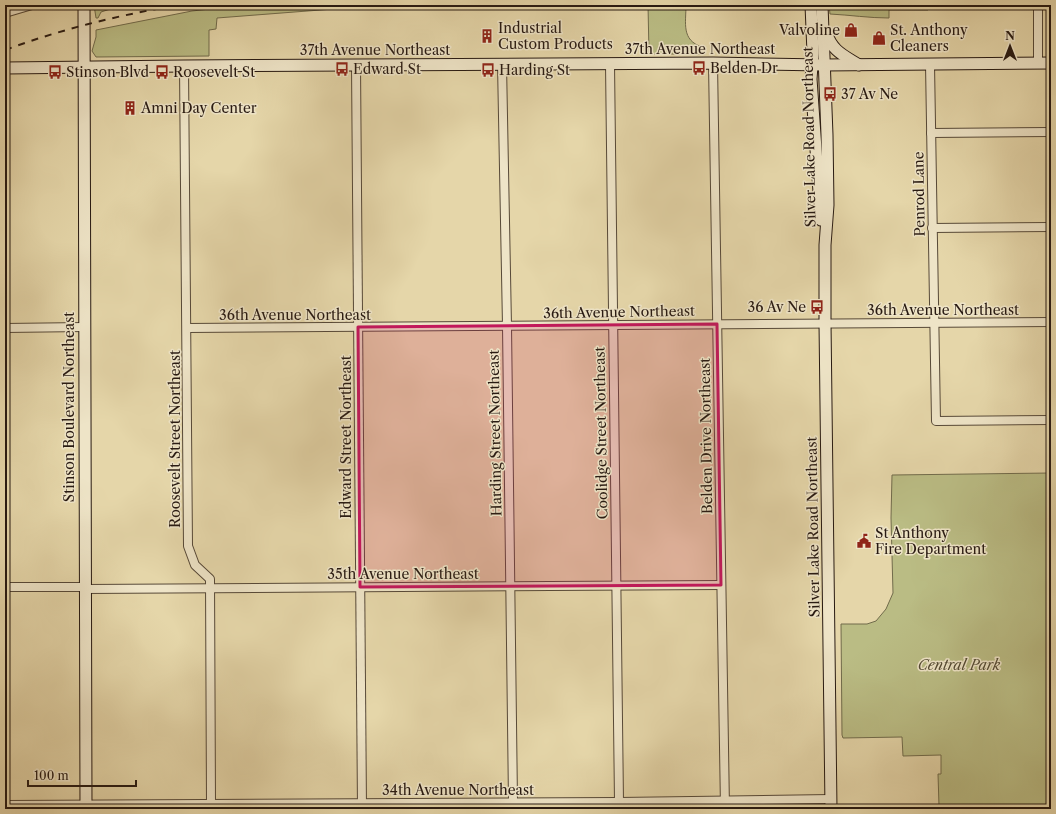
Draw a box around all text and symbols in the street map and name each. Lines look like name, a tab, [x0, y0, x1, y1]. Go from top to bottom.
place label: Industrial Custom Products	[498, 19, 613, 53]
place label: Valvoline	[778, 21, 840, 39]
place label: St. Anthony Cleaners	[890, 21, 968, 55]
shop icon: Valvoline	[843, 22, 859, 38]
north arrow	[990, 26, 1030, 66]
building icon: Industrial Custom Products	[479, 28, 495, 44]
text: N	[1005, 29, 1015, 43]
shop icon: St. Anthony Cleaners	[871, 30, 887, 46]
street label: 37th Avenue Northeast	[625, 40, 775, 58]
street label: 37th Avenue Northeast	[300, 41, 450, 59]
street label: Silver Lake Road Northeast	[798, 46, 820, 227]
place label: Belden Dr	[710, 59, 778, 77]
place label: Edward St	[353, 60, 421, 78]
bus stop icon: Belden Dr	[691, 60, 707, 76]
bus stop icon: Edward St	[334, 61, 350, 77]
place label: Harding St	[499, 61, 570, 79]
bus stop icon: Harding St	[480, 62, 496, 78]
place label: Stinson Blvd	[66, 63, 149, 81]
place label: Roosevelt St	[173, 63, 255, 81]
bus stop icon: Stinson Blvd	[47, 64, 63, 80]
bus stop icon: Roosevelt St	[154, 64, 170, 80]
place label: 37 Av Ne	[841, 85, 898, 103]
bus stop icon: 37 Av Ne	[822, 86, 838, 102]
place label: Amni Day Center	[140, 99, 257, 117]
building icon: Amni Day Center	[122, 100, 138, 116]
street label: Penrod Lane	[909, 151, 929, 237]
place label: 36 Av Ne	[748, 298, 806, 316]
bus stop icon: 36 Av Ne	[809, 299, 825, 315]
street label: 36th Avenue Northeast	[867, 301, 1019, 319]
street label: 36th Avenue Northeast	[543, 302, 695, 322]
street label: 36th Avenue Northeast	[219, 306, 371, 324]
street label: Stinson Boulevard Northeast	[60, 312, 78, 502]
street label: Coolidge Street Northeast	[590, 346, 612, 520]
street label: Harding Street Northeast	[485, 349, 505, 516]
street label: Roosevelt Street Northeast	[166, 350, 184, 528]
street label: Edward Street Northeast	[337, 355, 355, 519]
street label: Belden Drive Northeast	[696, 358, 716, 514]
street label: Silver Lake Road Northeast	[802, 436, 824, 617]
place label: St Anthony Fire Department	[875, 524, 986, 558]
public building icon: St Anthony Fire Department	[856, 533, 872, 549]
street label: 35th Avenue Northeast	[327, 565, 479, 583]
park label: Central Park	[918, 656, 1001, 674]
scale bar	[28, 762, 136, 788]
text: 100 m	[34, 768, 69, 783]
street label: 34th Avenue Northeast	[382, 781, 534, 799]

